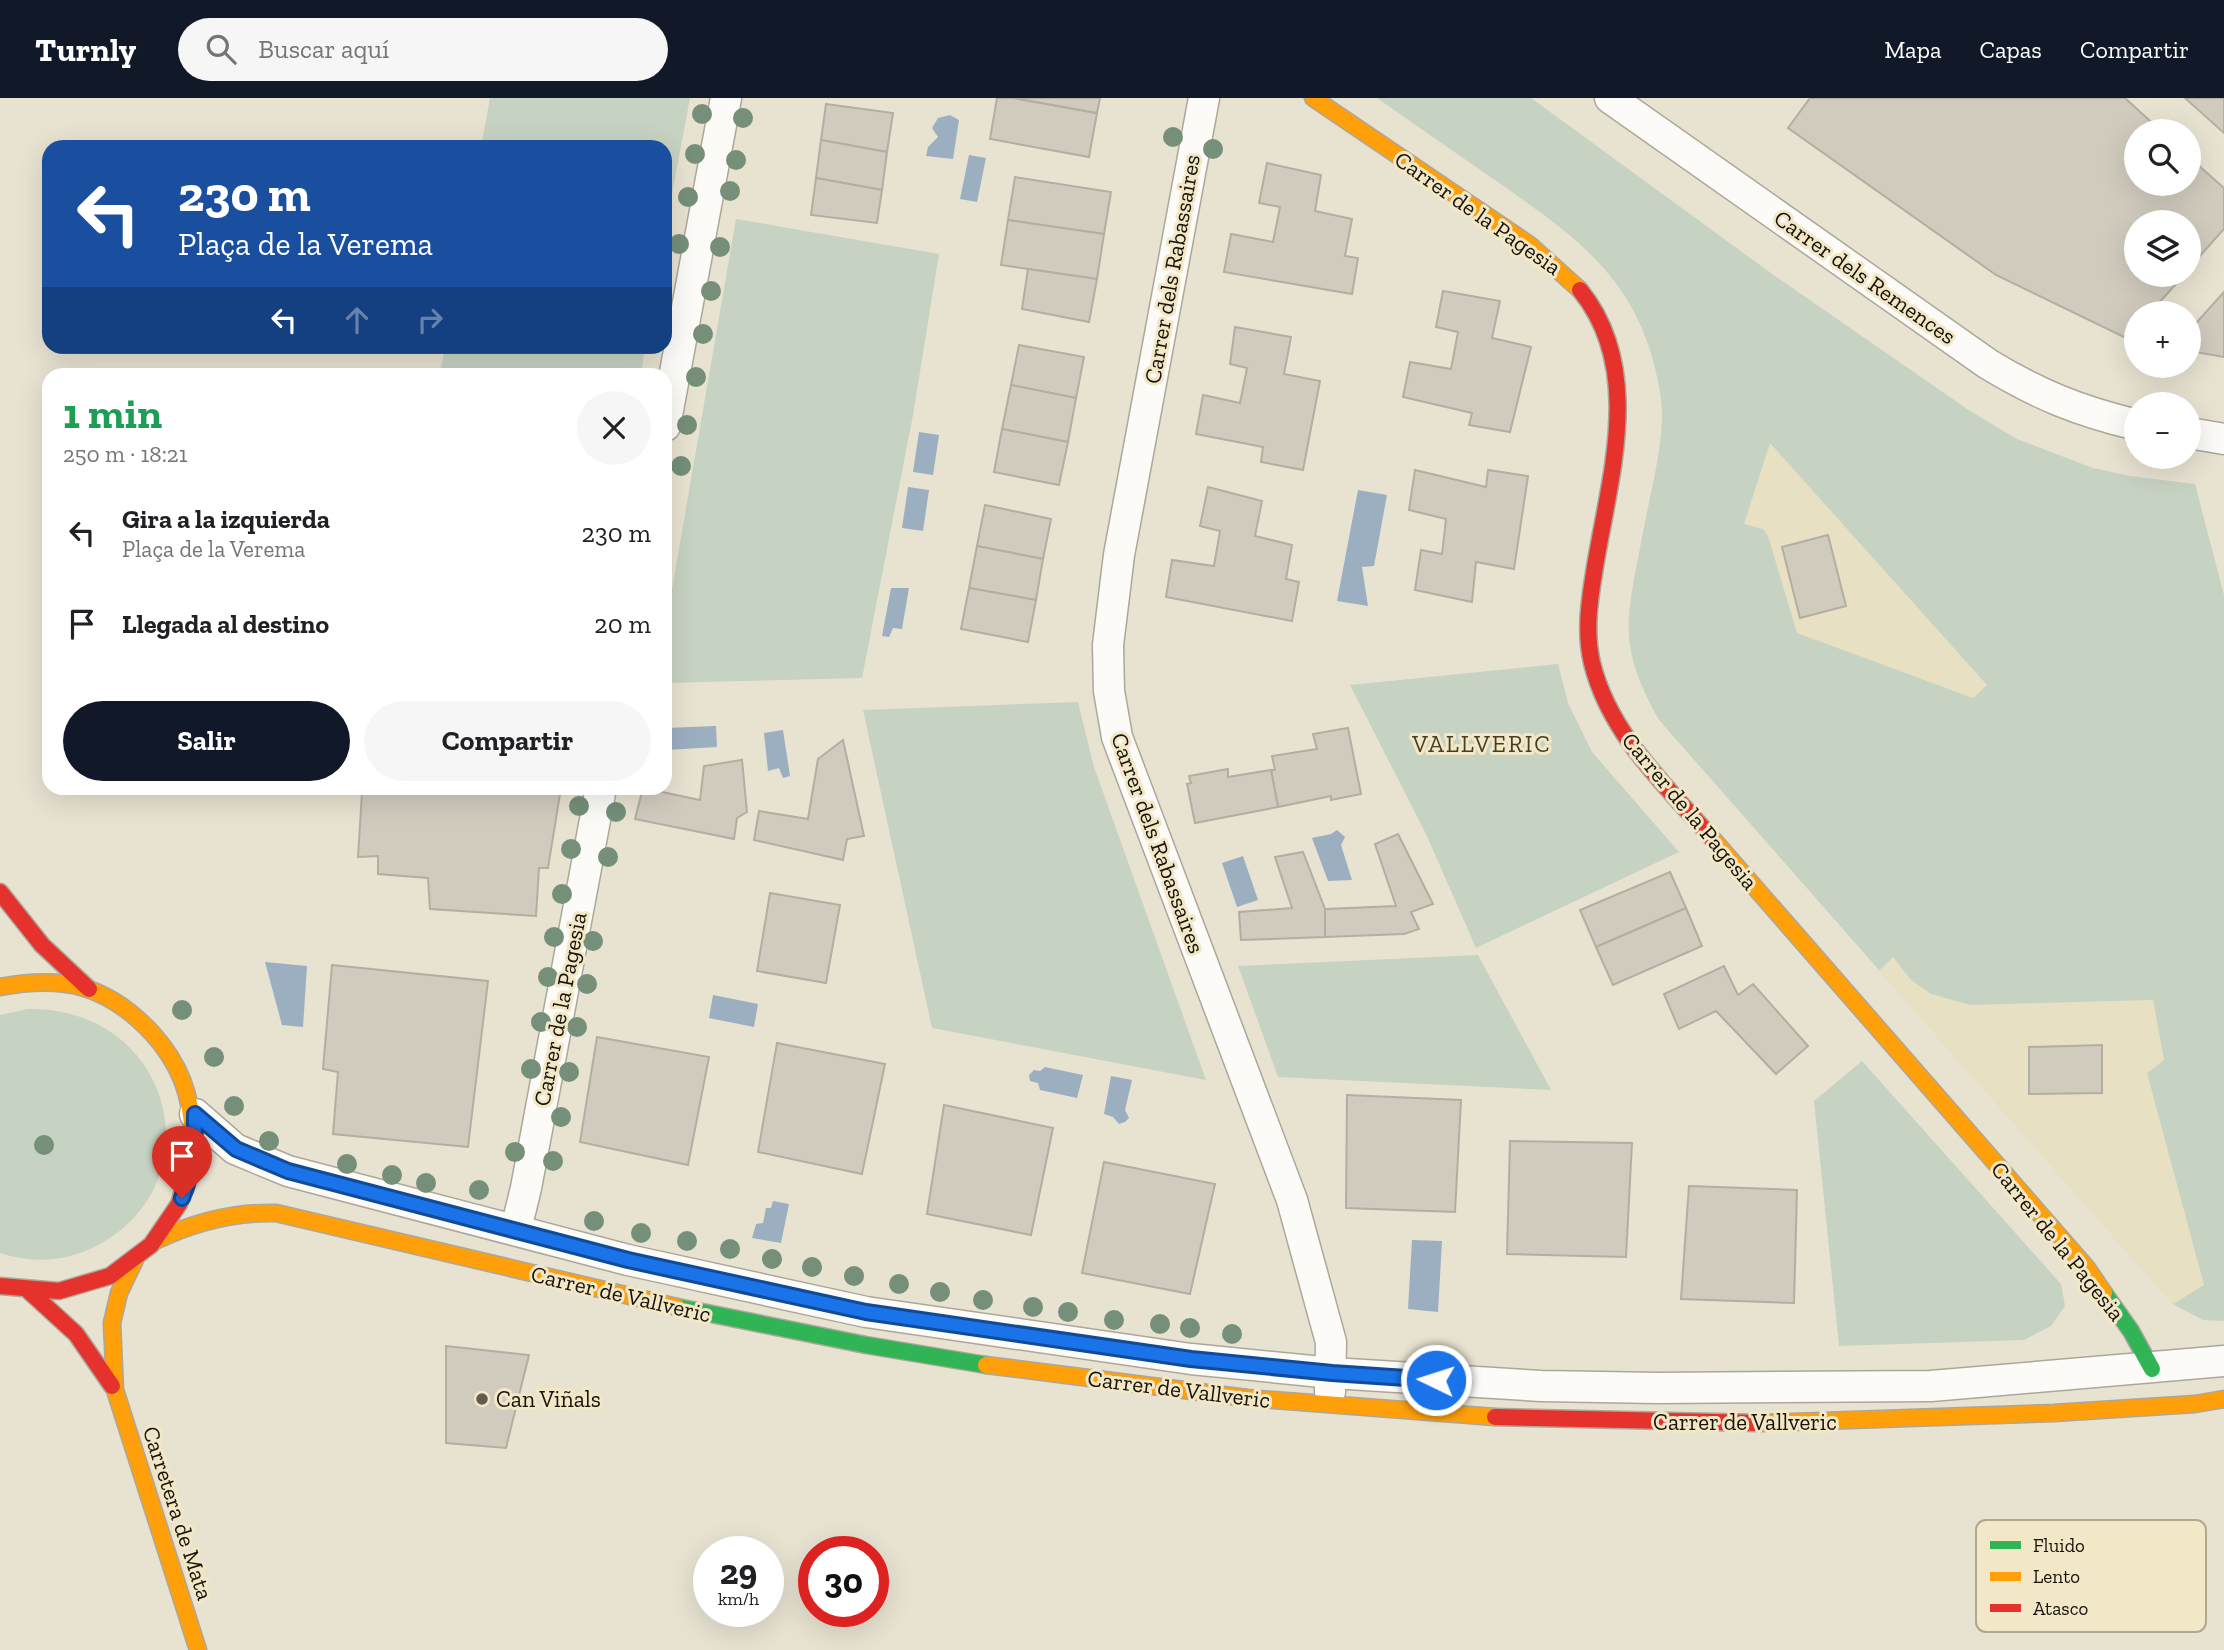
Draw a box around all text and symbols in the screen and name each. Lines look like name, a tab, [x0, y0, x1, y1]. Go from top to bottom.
search box	[178, 18, 668, 81]
text: Turnly	[35, 30, 136, 69]
icon: search	[202, 30, 240, 68]
text: Buscar aquí	[258, 33, 389, 65]
text: Mapa	[1884, 35, 1941, 64]
text: Capas	[1979, 35, 2042, 64]
text: Compartir	[2080, 35, 2189, 64]
map controls	[2124, 119, 2201, 469]
button: search	[2124, 119, 2201, 196]
street label: Carrer de la Pagesia	[1389, 145, 1567, 281]
street label: Carrer dels Rabassaires	[1138, 152, 1206, 386]
text: 230 m	[178, 165, 311, 224]
icon: left	[63, 168, 154, 259]
street label: Carrer dels Remences	[1769, 204, 1961, 350]
button: layers	[2124, 210, 2201, 287]
text: Plaça de la Verema	[178, 225, 433, 263]
icon: left	[265, 301, 303, 339]
icon: ahead	[338, 301, 376, 339]
icon: right	[411, 301, 449, 339]
button: +	[2124, 301, 2201, 378]
text: 1 min	[63, 388, 162, 439]
button: close	[577, 391, 651, 465]
button: −	[2124, 392, 2201, 469]
text: 250 m · 18:21	[63, 440, 188, 468]
text: Gira a la izquierda	[122, 503, 330, 535]
icon: left	[63, 514, 101, 552]
text: 230 m	[582, 517, 651, 549]
text: Plaça de la Verema	[122, 535, 305, 563]
icon: arrive	[63, 605, 101, 643]
text: Llegada al destino	[122, 608, 329, 640]
text: 20 m	[594, 608, 651, 640]
button: Salir	[63, 701, 350, 781]
button: Compartir	[364, 701, 651, 781]
street label: Carrer de la Pagesia	[1616, 727, 1764, 895]
street label: Carrer dels Rabassaires	[1105, 729, 1211, 957]
district label: VALLVERIC	[1411, 729, 1552, 758]
street label: Carrer de la Pagesia	[527, 910, 593, 1108]
pin	[152, 1126, 212, 1198]
icon: arrive	[163, 1137, 201, 1175]
street label: Carrer de la Pagesia	[1985, 1156, 2131, 1326]
street label: Carrer de Vallveric	[528, 1260, 714, 1328]
position arrow	[1399, 1343, 1473, 1417]
street label: Carrer de Vallveric	[1086, 1364, 1272, 1414]
place label: Can Viñals	[496, 1385, 601, 1413]
marker: Can Viñals	[474, 1391, 490, 1407]
street label: Carrer de Vallveric	[1653, 1408, 1837, 1436]
street label: Carretera de Mata	[137, 1423, 219, 1603]
legend	[1976, 1520, 2206, 1632]
text: Fluido	[2033, 1534, 2085, 1557]
speed limit sign: 30	[798, 1536, 889, 1627]
text: 29	[720, 1551, 757, 1593]
text: Lento	[2033, 1565, 2080, 1588]
text: km/h	[718, 1588, 759, 1610]
text: Atasco	[2033, 1597, 2088, 1620]

